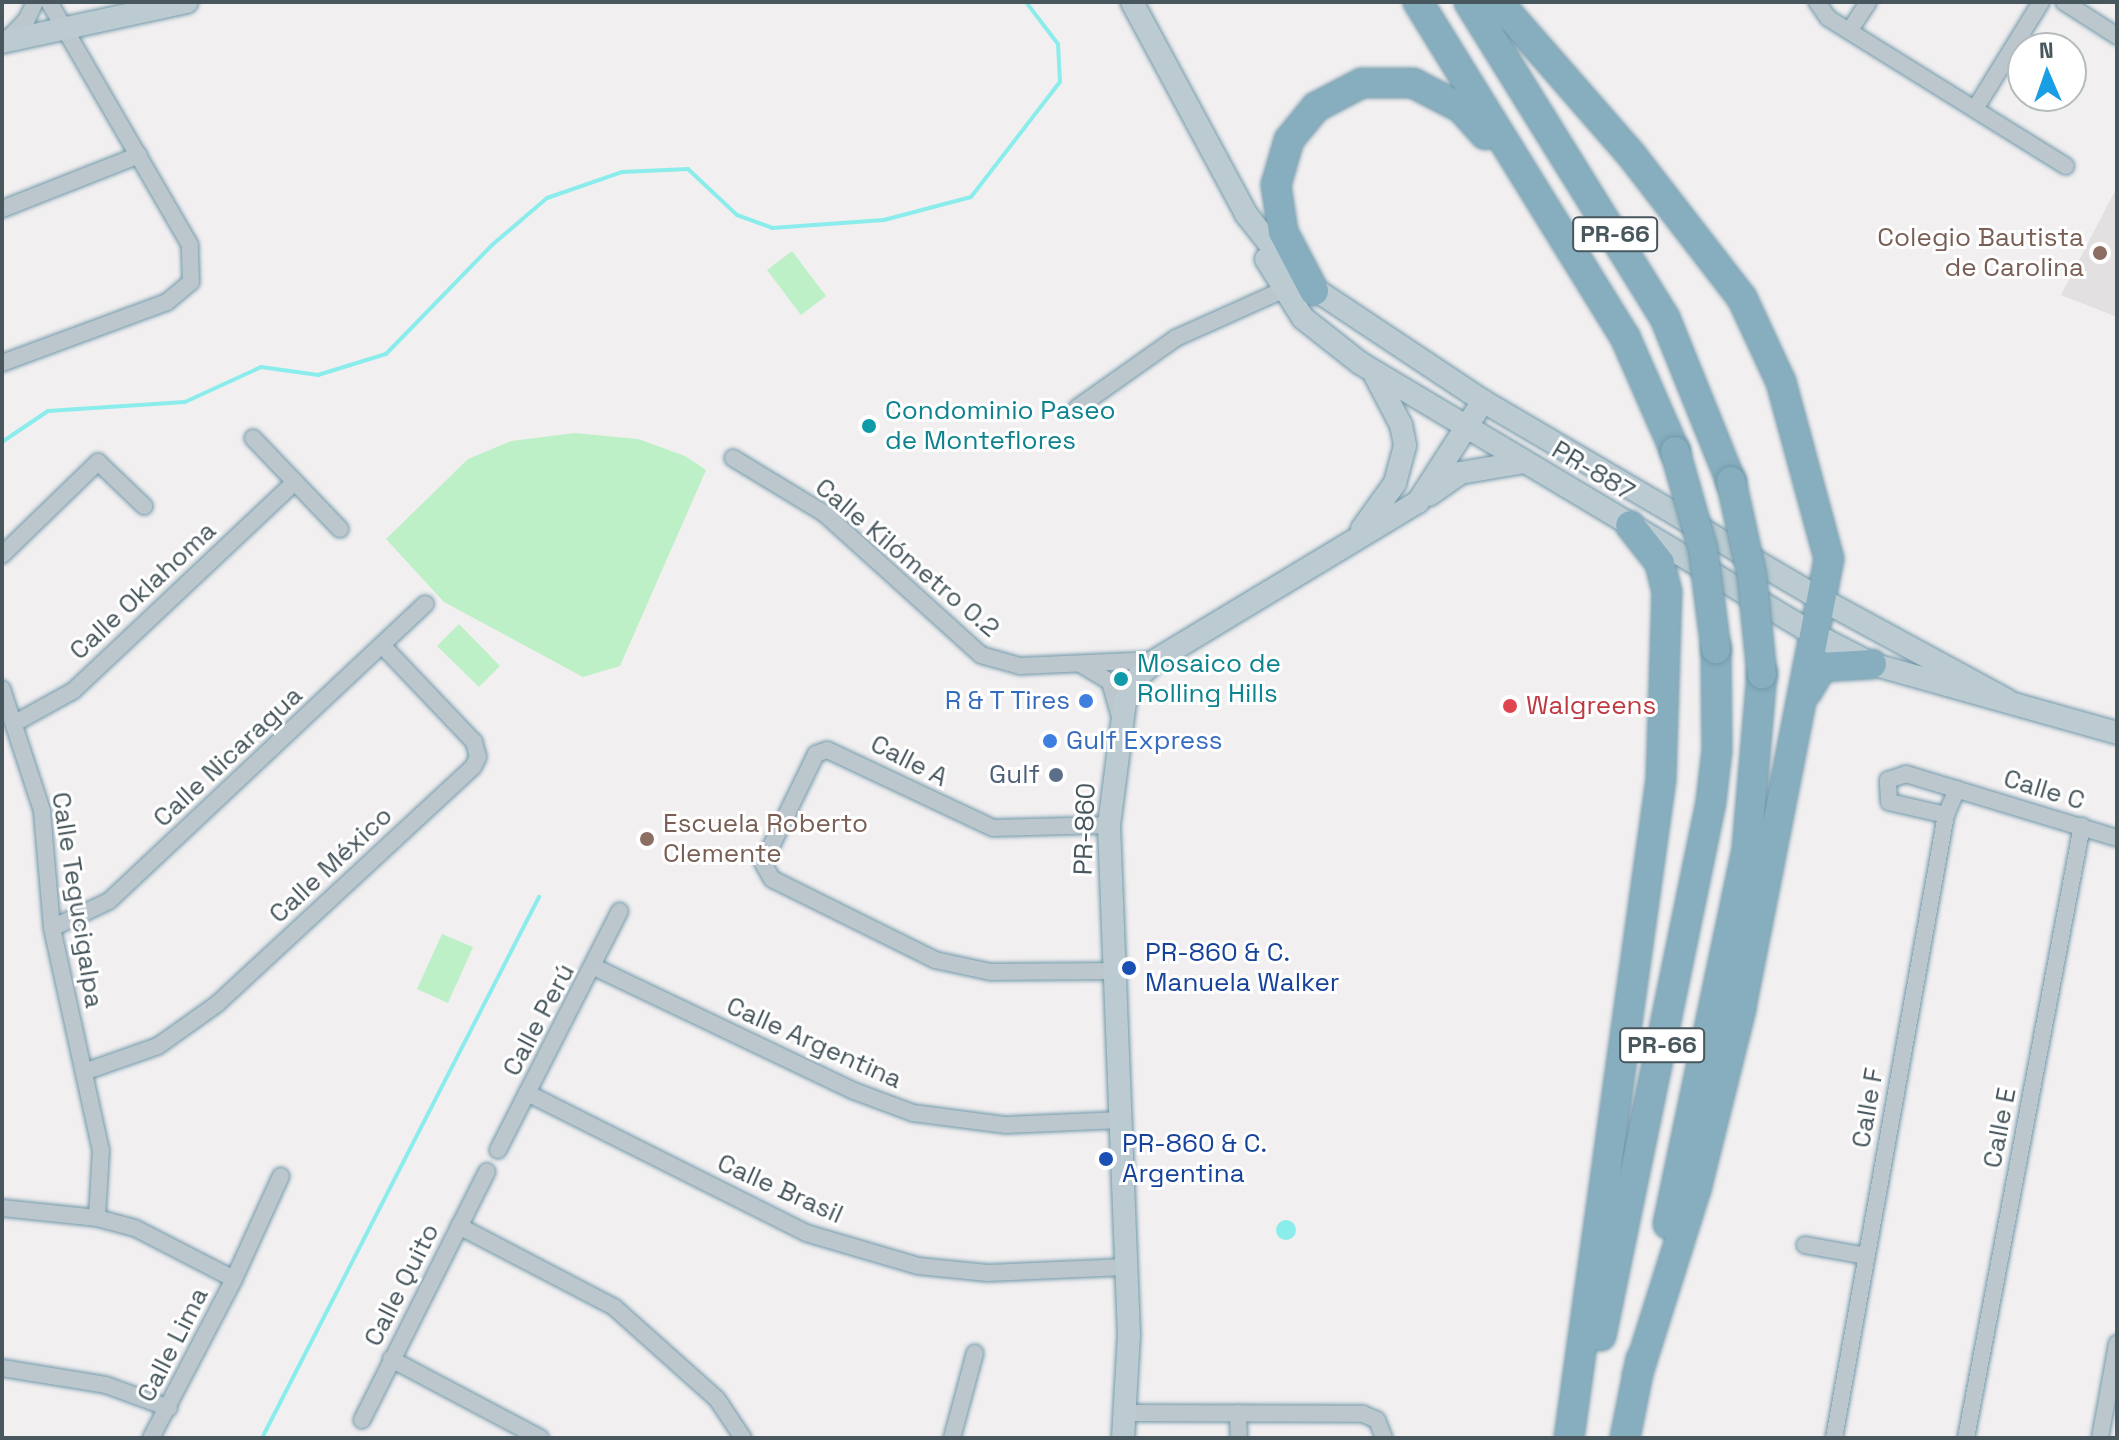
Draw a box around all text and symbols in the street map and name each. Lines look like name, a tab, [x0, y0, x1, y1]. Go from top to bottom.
north arrow	[2007, 32, 2087, 112]
text: N	[2038, 36, 2054, 64]
road number: PR-66	[1571, 214, 1659, 254]
place label: Colegio Bautista de Carolina	[1877, 222, 2084, 284]
marker: Colegio Bautista de Carolina	[2091, 244, 2109, 262]
place label: Condominio Paseo de Monteflores	[885, 395, 1116, 456]
marker: Condominio Paseo de Monteflores	[860, 417, 878, 435]
street label: PR-887	[1546, 434, 1640, 508]
street label: Calle Kilómetro 0.2	[809, 472, 1005, 644]
street label: Calle Oklahoma	[63, 515, 223, 667]
place label: Mosaico de Rolling Hills	[1137, 648, 1281, 710]
marker: Mosaico de Rolling Hills	[1112, 670, 1130, 688]
street label: Calle Nicaragua	[147, 680, 309, 834]
place label: R & T Tires	[943, 685, 1070, 717]
place label: Walgreens	[1526, 690, 1656, 722]
marker: R & T Tires	[1077, 692, 1095, 710]
marker: Walgreens	[1501, 697, 1519, 715]
place label: Gulf Express	[1066, 725, 1223, 757]
street label: Calle A	[865, 728, 953, 794]
marker: Gulf Express	[1041, 732, 1059, 750]
place label: Gulf	[989, 759, 1040, 791]
street label: Calle C	[2000, 763, 2088, 817]
marker: Gulf	[1047, 766, 1065, 784]
street label: PR-860	[1068, 782, 1102, 876]
street label: Calle Tegucigalpa	[44, 790, 110, 1010]
street label: Calle México	[263, 800, 399, 930]
place label: Escuela Roberto Clemente	[663, 808, 868, 870]
marker: Escuela Roberto Clemente	[638, 830, 656, 848]
place label: PR-860 & C. Manuela Walker	[1145, 937, 1340, 998]
street label: Calle Perú	[496, 958, 582, 1082]
marker: PR-860 & C. Manuela Walker	[1120, 959, 1138, 977]
street label: Calle Argentina	[721, 990, 907, 1096]
road number: PR-66	[1618, 1025, 1706, 1065]
street label: Calle F	[1846, 1066, 1890, 1150]
street label: Calle E	[1977, 1085, 2023, 1171]
place label: PR-860 & C. Argentina	[1122, 1128, 1267, 1190]
street label: Calle Brasil	[712, 1147, 848, 1231]
marker: PR-860 & C. Argentina	[1097, 1150, 1115, 1168]
street label: Calle Quito	[358, 1218, 446, 1352]
street label: Calle Lima	[131, 1283, 215, 1407]

